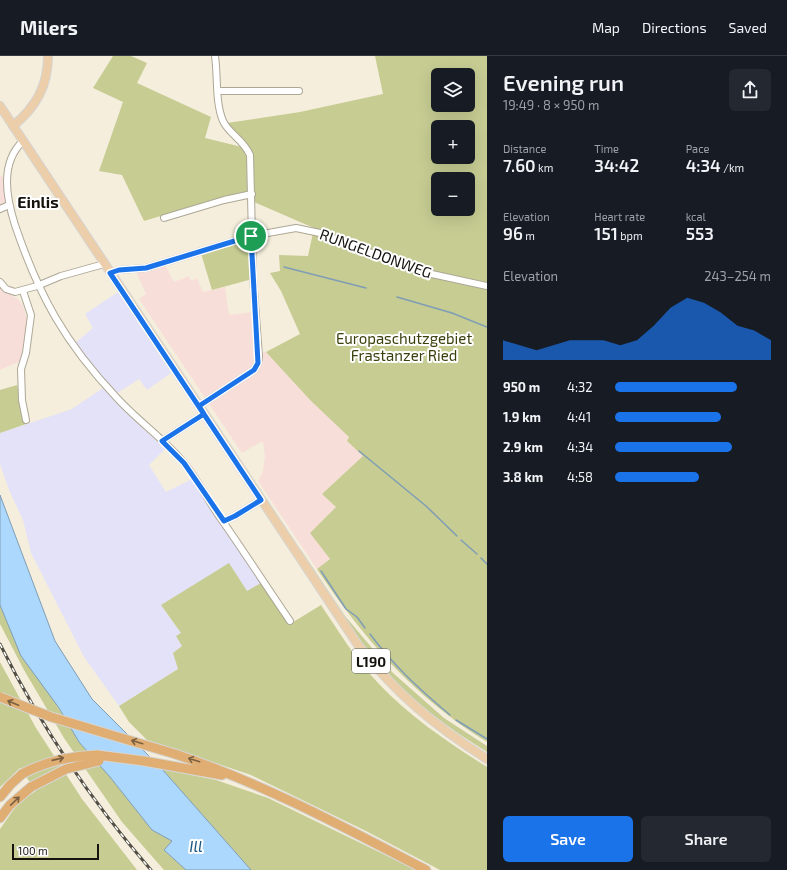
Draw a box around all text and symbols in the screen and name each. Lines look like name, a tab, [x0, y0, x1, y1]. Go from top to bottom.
text: Milers	[20, 16, 78, 39]
text: Map	[592, 19, 620, 36]
text: Directions	[642, 19, 707, 36]
text: Saved	[729, 19, 767, 36]
map controls	[431, 68, 475, 216]
button: layers	[431, 68, 475, 112]
text: Evening run	[503, 69, 624, 95]
button: share	[729, 69, 771, 111]
text: 19:49 · 8 × 950 m	[503, 97, 600, 113]
button: +	[431, 120, 475, 164]
text: Distance	[503, 142, 546, 155]
text: Time	[594, 142, 619, 155]
text: Pace	[686, 142, 709, 155]
text: 7.60	[503, 155, 536, 175]
text: 34:42	[594, 155, 639, 175]
text: 4:34	[686, 155, 721, 175]
text: km	[536, 161, 553, 174]
text: /km	[721, 161, 744, 174]
button: −	[431, 172, 475, 216]
district label: Einlis	[17, 192, 59, 211]
text: Elevation	[503, 210, 550, 223]
text: Heart rate	[594, 210, 645, 223]
text: kcal	[686, 210, 706, 223]
pin	[234, 219, 268, 253]
text: 96	[503, 223, 523, 243]
text: 151	[594, 223, 618, 243]
text: 553	[686, 223, 714, 243]
street label: RUNGELDONWEG	[318, 224, 434, 282]
icon: arrive	[240, 225, 262, 247]
text: m	[523, 229, 535, 242]
text: bpm	[618, 229, 643, 242]
text: Elevation	[503, 268, 558, 284]
text: 243–254 m	[704, 268, 771, 284]
park label: Europaschutzgebiet Frastanzer Ried	[336, 329, 472, 364]
text: 950 m	[503, 379, 540, 395]
text: 4:32	[567, 379, 593, 395]
text: 1.9 km	[503, 409, 541, 425]
text: 4:41	[567, 409, 591, 425]
text: 2.9 km	[503, 439, 543, 455]
text: 4:34	[567, 439, 593, 455]
text: 3.8 km	[503, 469, 543, 485]
text: 4:58	[567, 469, 593, 485]
road number: L190	[352, 649, 390, 673]
one-way arrow	[8, 698, 20, 706]
one-way arrow	[131, 738, 144, 745]
one-way arrow	[51, 755, 64, 763]
one-way arrow	[188, 756, 201, 763]
one-way arrow	[10, 796, 20, 806]
button: Save	[503, 816, 633, 862]
button: Share	[641, 816, 771, 862]
water label: Ill	[189, 836, 203, 855]
scale bar	[12, 842, 99, 861]
text: 100 m	[18, 844, 48, 857]

